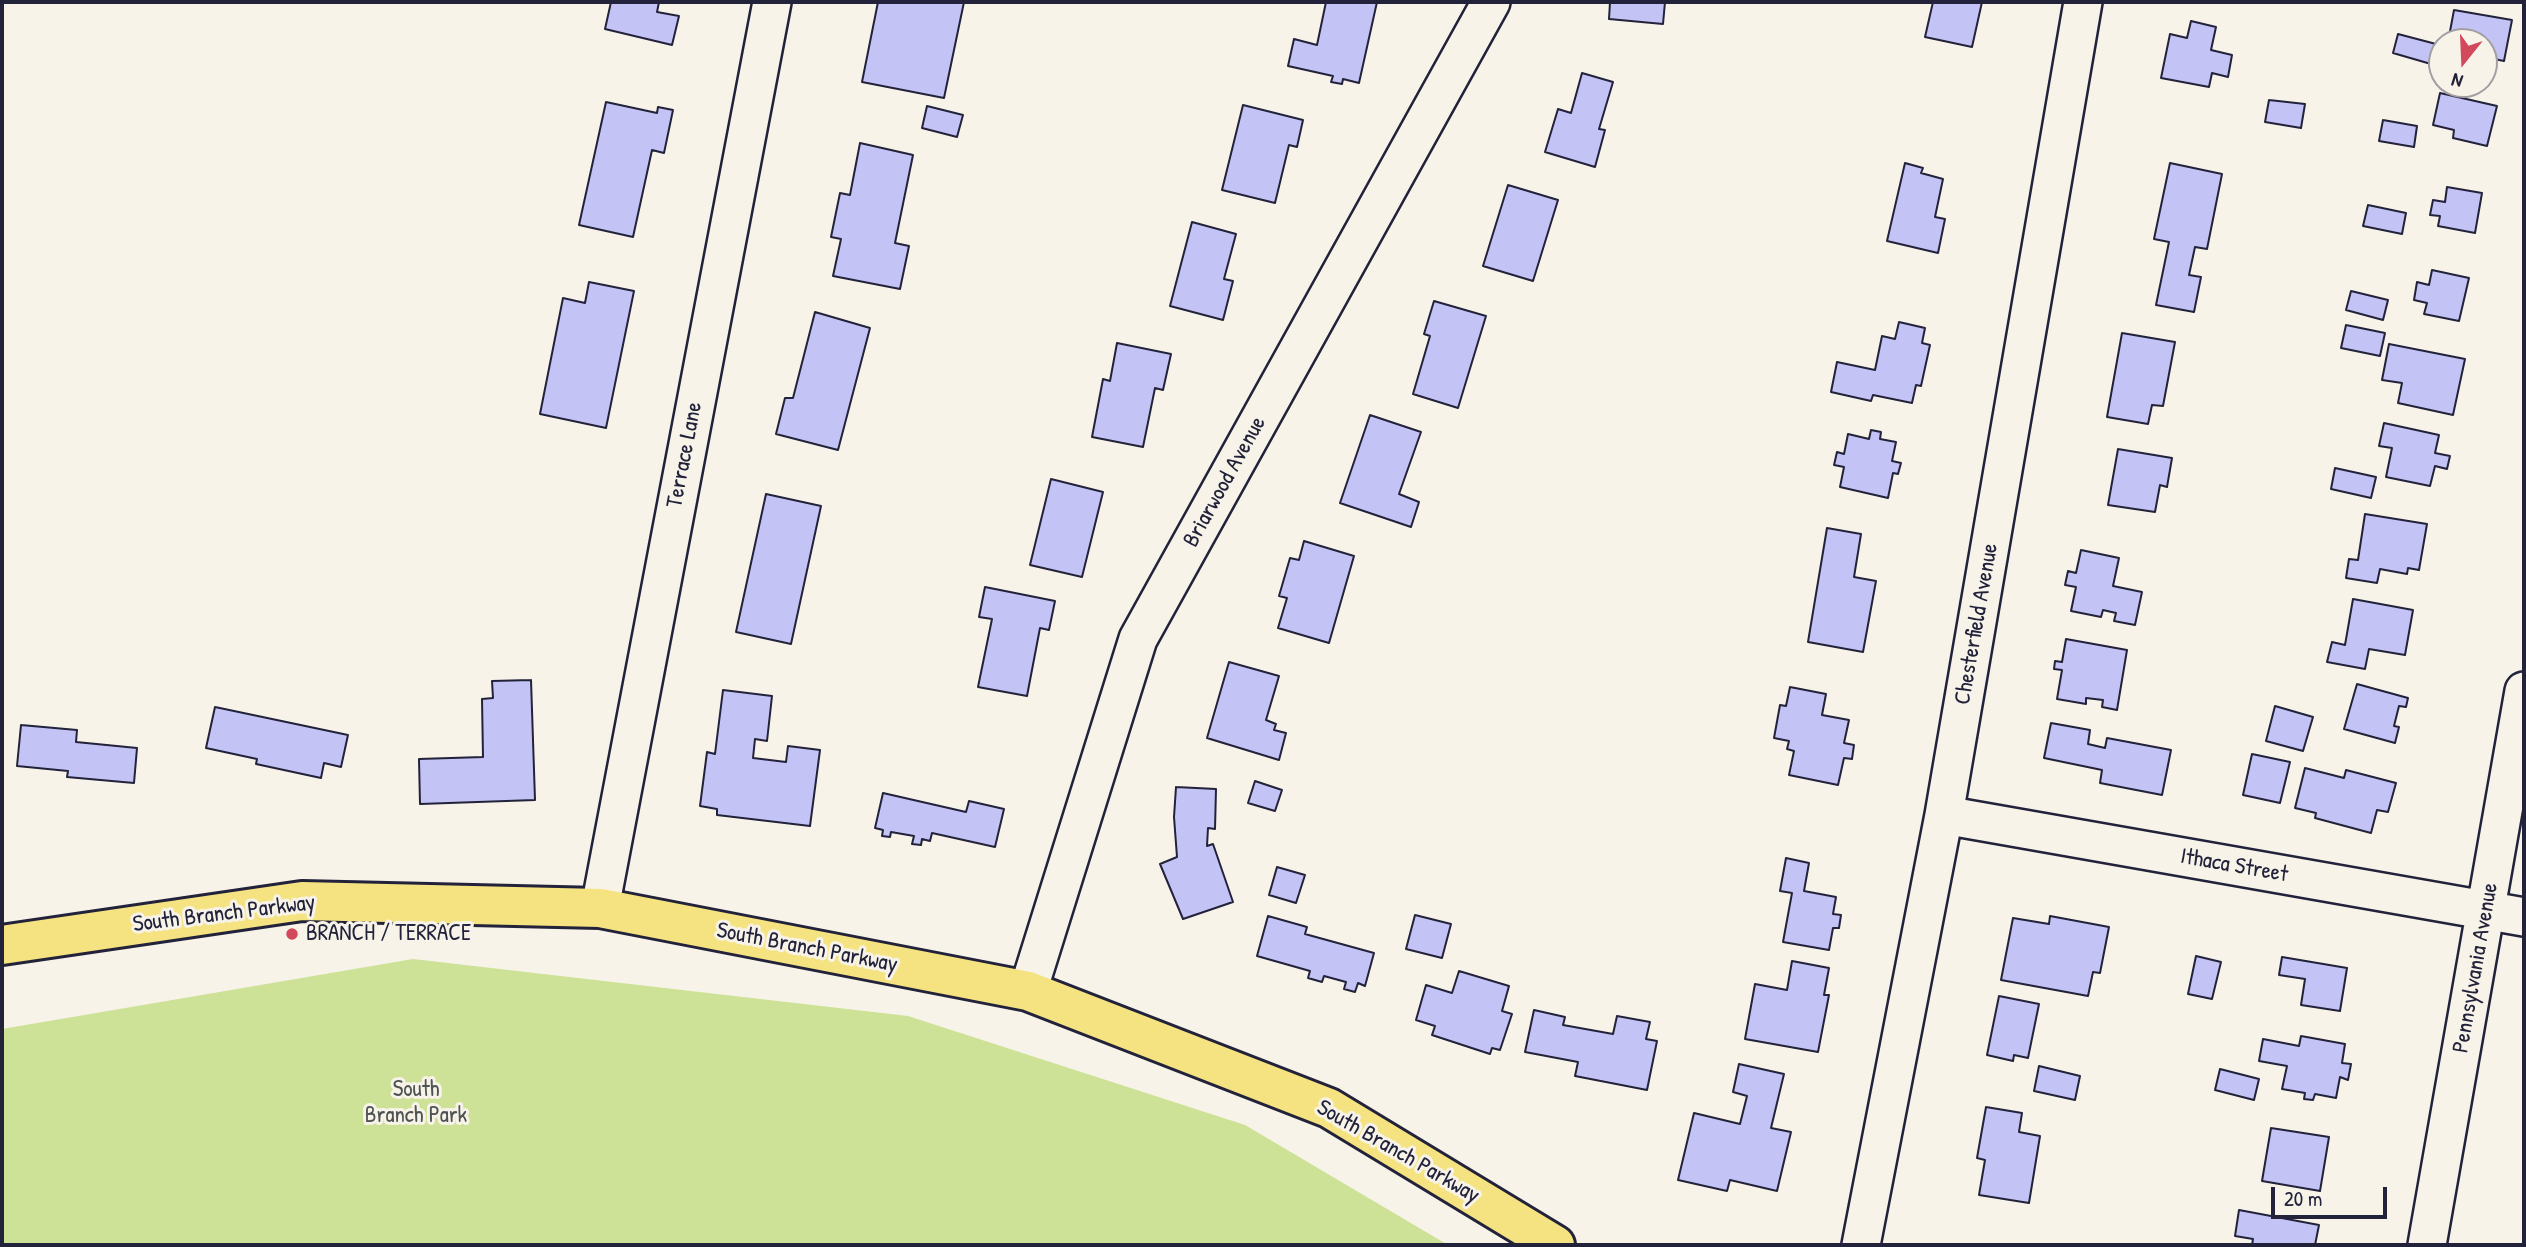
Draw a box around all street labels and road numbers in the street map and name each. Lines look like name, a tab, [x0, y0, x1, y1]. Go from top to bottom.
street label: Terrace Lane	[661, 400, 709, 510]
street label: Briarwood Avenue	[1178, 412, 1272, 552]
street label: Chesterfield Avenue	[1949, 541, 2005, 707]
street label: Ithaca Street	[2178, 843, 2290, 889]
street label: Pennsylvania Avenue	[2447, 881, 2505, 1055]
street label: South Branch Parkway	[131, 889, 317, 939]
street label: South Branch Parkway	[714, 917, 900, 979]
street label: South Branch Parkway	[1312, 1094, 1484, 1210]

